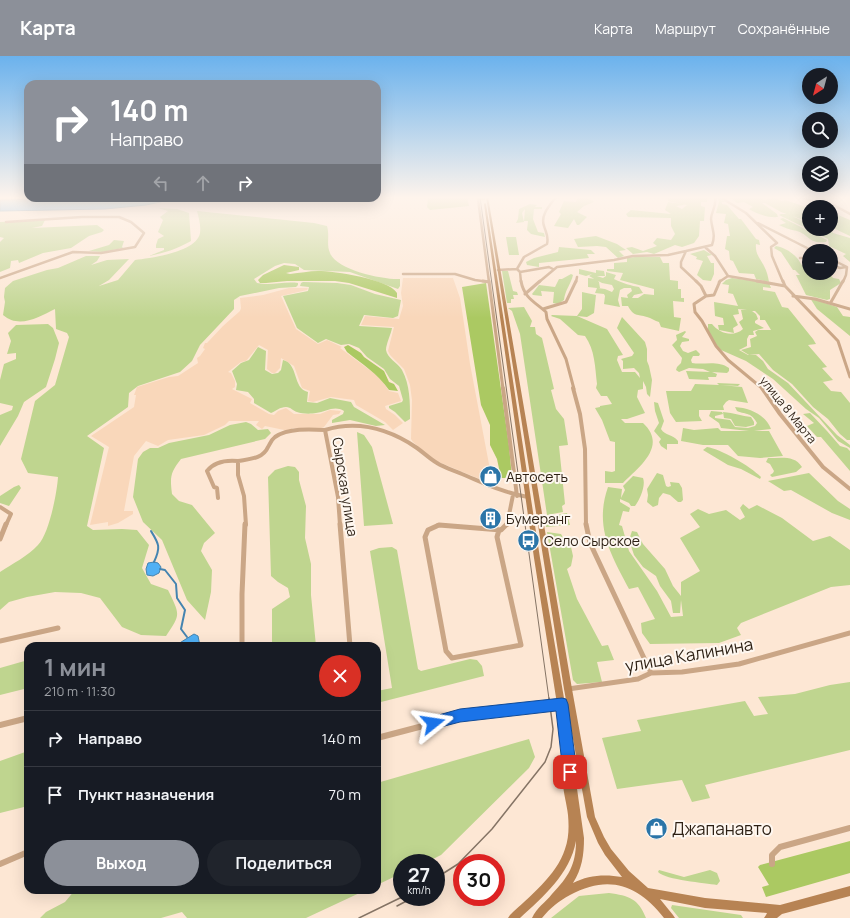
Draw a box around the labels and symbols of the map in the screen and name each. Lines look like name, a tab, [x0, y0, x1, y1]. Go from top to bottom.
north arrow	[802, 68, 838, 104]
street label: улица 8 Марта	[756, 372, 821, 447]
street label: Сырская улица	[328, 436, 363, 538]
shop icon: Автосеть	[477, 464, 503, 490]
place label: Автосеть	[506, 467, 568, 486]
building icon: Бумеранг	[478, 506, 504, 532]
place label: Бумеранг	[506, 509, 571, 528]
bus stop icon: Село Сырское	[515, 528, 541, 554]
place label: Село Сырское	[544, 531, 640, 550]
street label: улица Калинина	[623, 632, 755, 677]
position arrow	[412, 702, 454, 744]
pin	[553, 755, 587, 789]
shop icon: Джапанавто	[643, 816, 669, 842]
place label: Джапанавто	[672, 817, 772, 840]
speed limit sign: 30	[453, 854, 505, 906]

